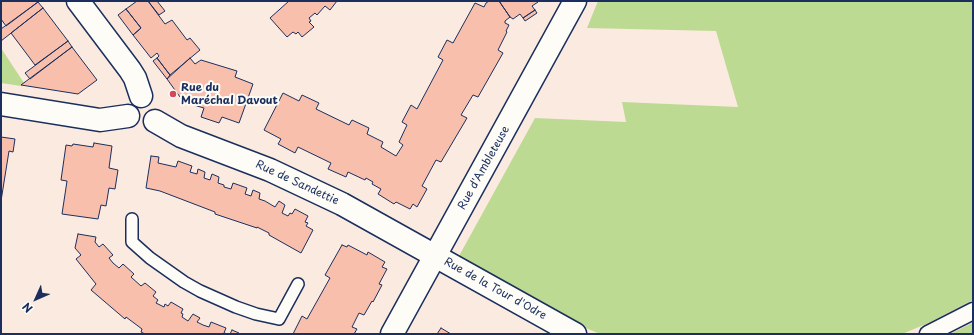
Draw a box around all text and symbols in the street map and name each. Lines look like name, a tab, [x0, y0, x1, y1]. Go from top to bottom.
place label: Rue du Maréchal Davout	[181, 81, 278, 107]
marker: Rue du Maréchal Davout	[168, 89, 178, 99]
street label: Rue d'Ambleteuse	[456, 124, 512, 212]
street label: Rue de Sandettie	[253, 158, 341, 208]
street label: Rue de la Tour d'Odre	[441, 255, 549, 323]
north arrow	[16, 279, 56, 319]
text: N	[18, 299, 36, 317]

